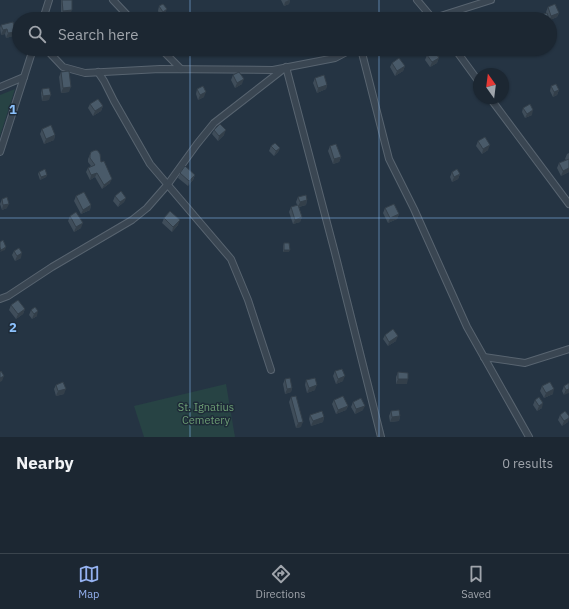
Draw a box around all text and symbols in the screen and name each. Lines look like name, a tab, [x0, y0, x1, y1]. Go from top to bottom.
search box	[12, 12, 557, 56]
icon: search	[26, 23, 48, 45]
text: Search here	[58, 25, 138, 44]
north arrow	[473, 68, 509, 104]
text: 1	[9, 101, 17, 118]
text: 2	[9, 319, 17, 336]
park label: St. Ignatius Cemetery	[178, 400, 234, 427]
text: Nearby	[16, 452, 74, 474]
text: 0 results	[502, 455, 553, 472]
tab: Map	[78, 563, 100, 601]
tab: Directions	[256, 563, 306, 601]
tab: Saved	[461, 563, 491, 601]

